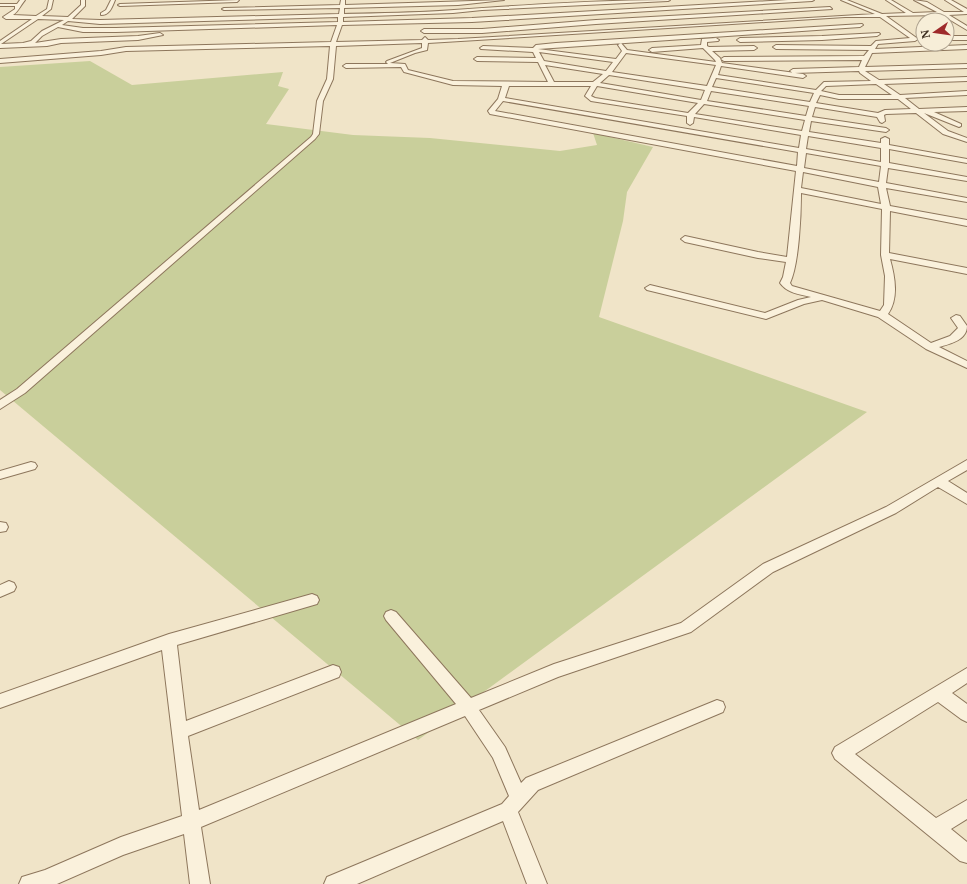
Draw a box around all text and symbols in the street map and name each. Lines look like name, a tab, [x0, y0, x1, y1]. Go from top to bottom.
north arrow	[915, 12, 955, 52]
text: N	[916, 28, 933, 40]

